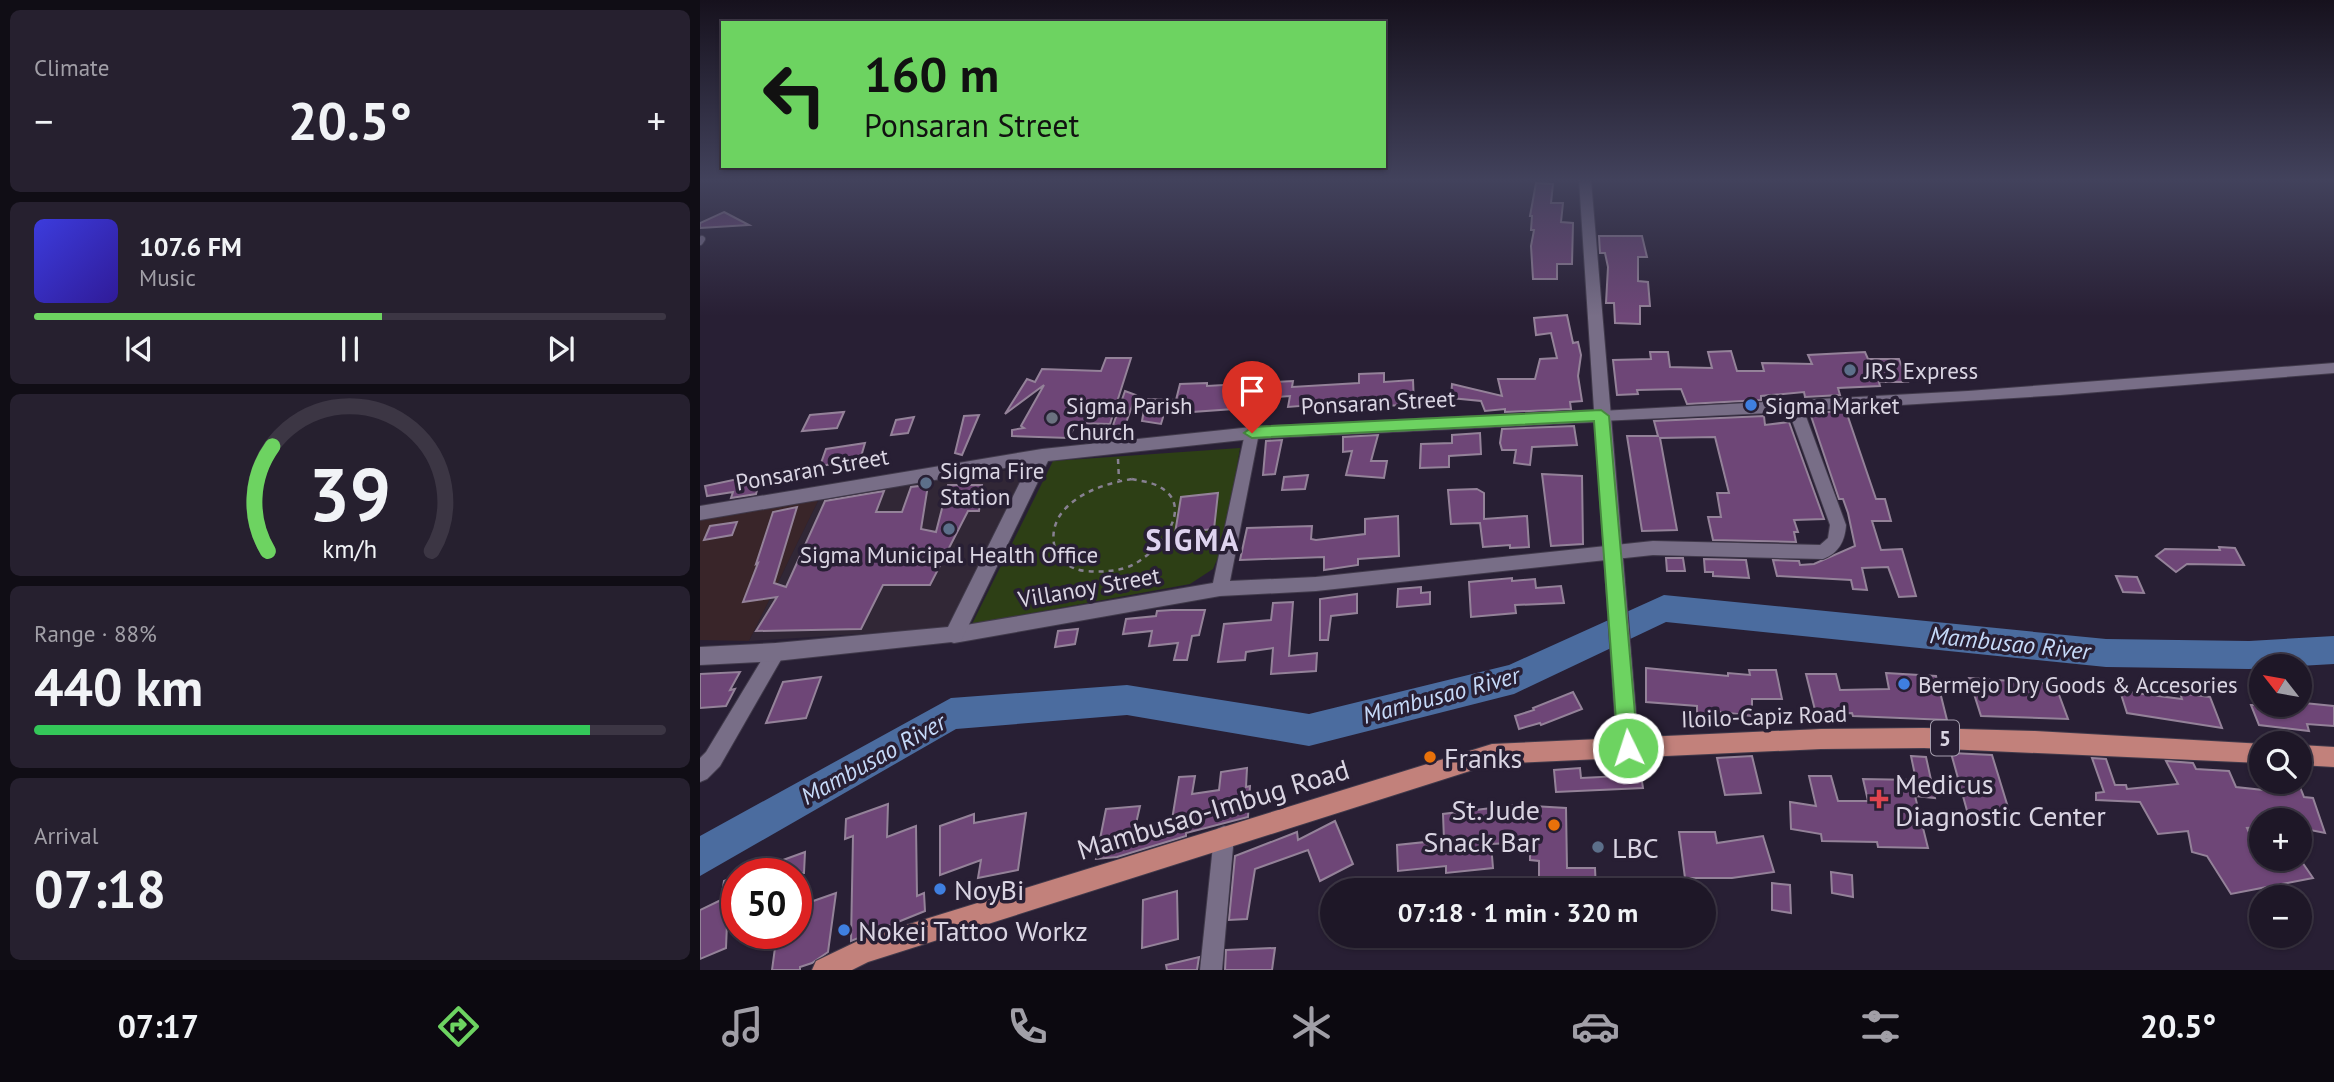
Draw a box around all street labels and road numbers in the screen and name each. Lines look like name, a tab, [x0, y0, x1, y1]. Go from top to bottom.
street label: Ponsaran Street	[1300, 383, 1456, 421]
street label: Ponsaran Street	[733, 441, 891, 497]
street label: Villanoy Street	[1015, 560, 1162, 614]
street label: Iloilo-Capiz Road	[1680, 699, 1848, 733]
road number: 5	[1931, 720, 1959, 756]
street label: Mambusao-Imbug Road	[1072, 750, 1354, 868]

